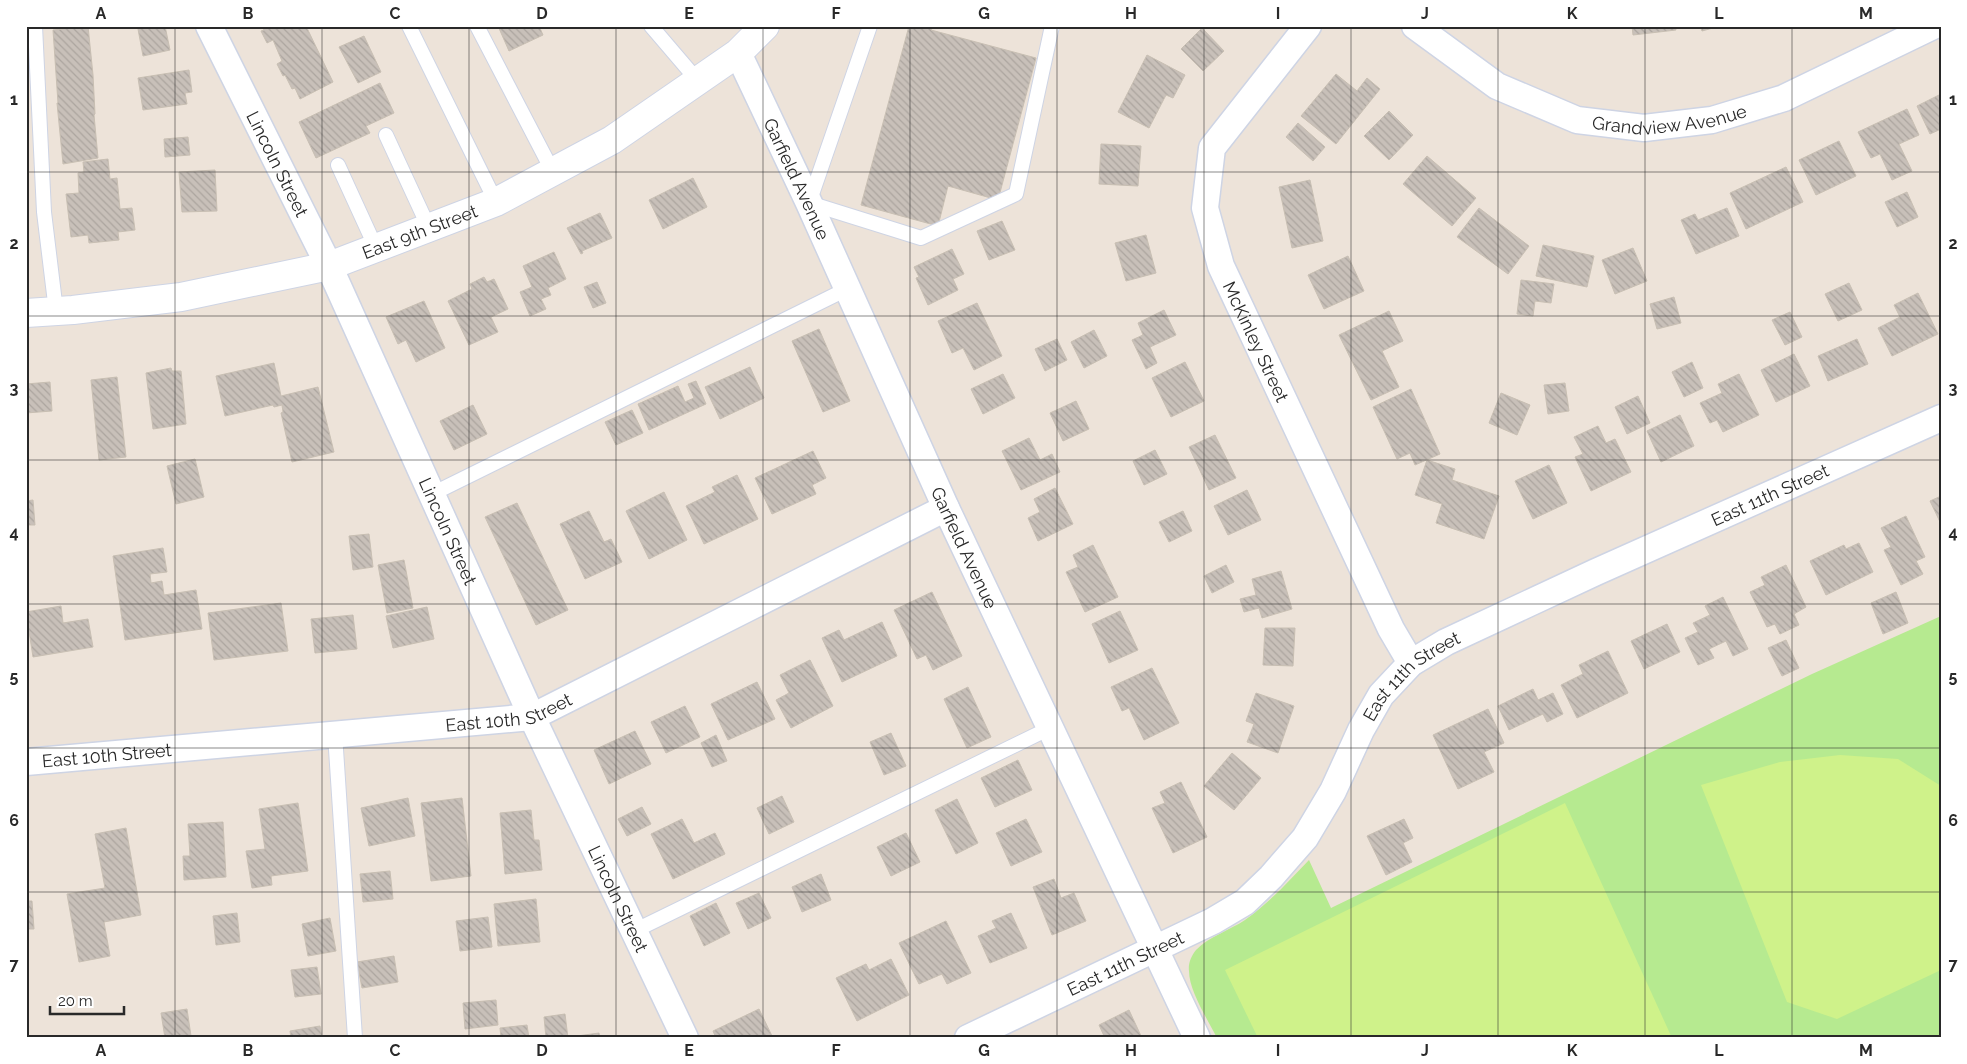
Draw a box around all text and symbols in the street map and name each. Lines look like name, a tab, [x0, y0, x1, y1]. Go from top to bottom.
text: A	[96, 4, 107, 23]
text: B	[243, 4, 254, 23]
text: C	[390, 4, 401, 23]
text: D	[536, 4, 548, 23]
text: E	[684, 4, 694, 23]
text: F	[831, 4, 841, 23]
text: G	[978, 4, 990, 23]
text: H	[1125, 4, 1137, 23]
text: I	[1276, 4, 1280, 23]
text: J	[1421, 4, 1429, 23]
text: K	[1567, 4, 1578, 23]
text: L	[1714, 4, 1724, 23]
text: M	[1859, 4, 1873, 23]
text: 1	[10, 90, 18, 109]
text: 1	[1949, 90, 1957, 109]
street label: Grandview Avenue	[1591, 99, 1749, 139]
street label: Lincoln Street	[243, 107, 313, 220]
street label: Garfield Avenue	[760, 114, 835, 243]
street label: East 9th Street	[359, 200, 480, 263]
text: 2	[9, 234, 19, 253]
text: 2	[1948, 234, 1958, 253]
street label: McKinley Street	[1219, 278, 1293, 405]
text: 3	[10, 379, 19, 398]
text: 3	[1949, 379, 1958, 398]
street label: East 11th Street	[1708, 459, 1832, 530]
street label: Lincoln Street	[415, 474, 482, 588]
street label: Garfield Avenue	[927, 483, 1003, 612]
text: 4	[9, 523, 19, 542]
text: 4	[1948, 523, 1958, 542]
street label: East 11th Street	[1358, 627, 1463, 724]
text: 5	[10, 667, 19, 686]
text: 5	[1949, 667, 1958, 686]
street label: East 10th Street	[444, 688, 575, 735]
street label: East 10th Street	[41, 739, 172, 771]
text: 6	[9, 811, 19, 830]
text: 6	[1948, 811, 1958, 830]
street label: Lincoln Street	[584, 842, 653, 955]
street label: East 11th Street	[1063, 926, 1187, 1000]
text: 7	[10, 955, 19, 974]
text: 7	[1949, 955, 1958, 974]
scale bar	[50, 984, 124, 1016]
text: 20 m	[58, 992, 93, 1010]
text: A	[96, 1041, 107, 1060]
text: B	[243, 1041, 254, 1060]
text: C	[390, 1041, 401, 1060]
text: D	[536, 1041, 548, 1060]
text: E	[684, 1041, 694, 1060]
text: F	[831, 1041, 841, 1060]
text: G	[978, 1041, 990, 1060]
text: H	[1125, 1041, 1137, 1060]
text: I	[1276, 1041, 1280, 1060]
text: J	[1421, 1041, 1429, 1060]
text: K	[1567, 1041, 1578, 1060]
text: L	[1714, 1041, 1724, 1060]
text: M	[1859, 1041, 1873, 1060]

